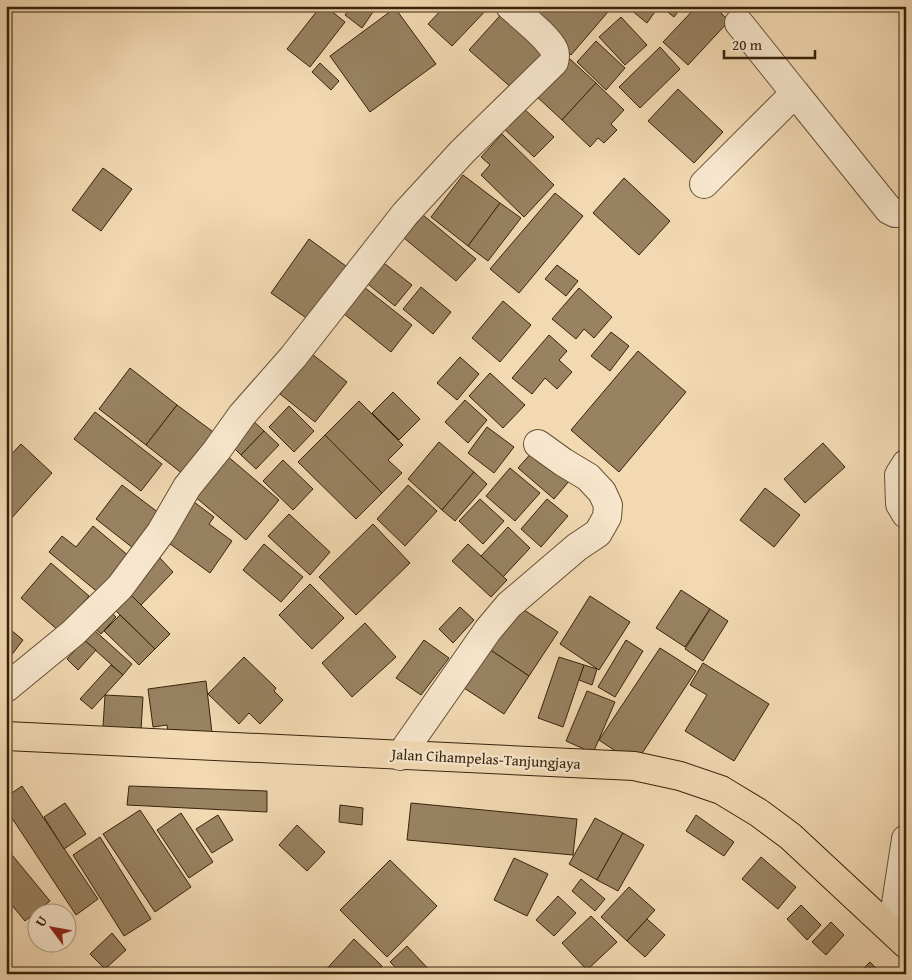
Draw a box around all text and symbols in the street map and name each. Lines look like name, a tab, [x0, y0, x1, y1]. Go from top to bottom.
scale bar	[724, 28, 816, 60]
text: 20 m	[732, 34, 763, 55]
street label: Jalan Cihampelas-Tanjungjaya	[389, 743, 581, 774]
north arrow	[28, 902, 78, 952]
text: U	[30, 911, 52, 930]

